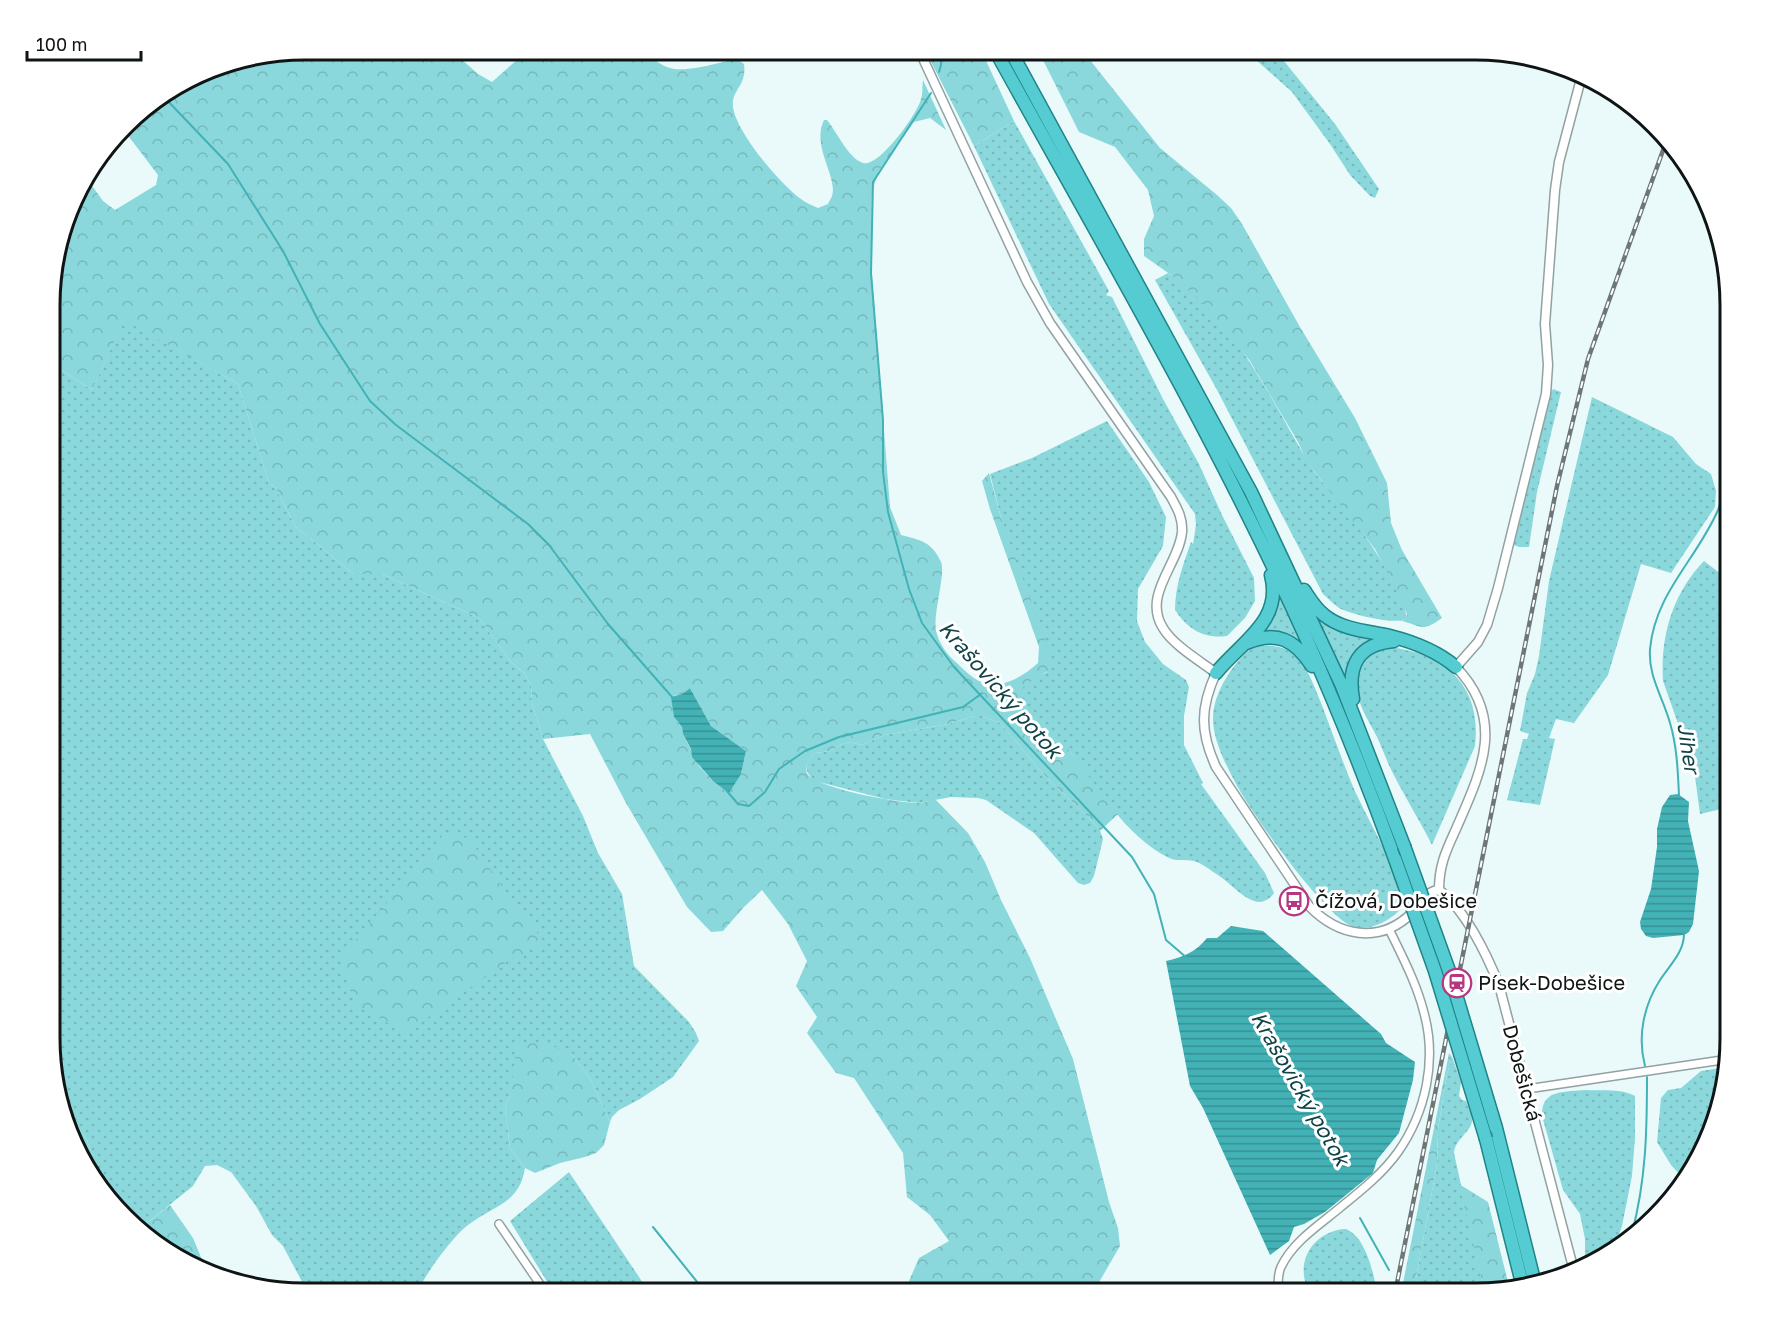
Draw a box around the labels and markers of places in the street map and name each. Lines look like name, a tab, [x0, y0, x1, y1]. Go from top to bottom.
bus stop icon: Čížová, Dobešice	[1278, 885, 1310, 917]
place label: Čížová, Dobešice	[1315, 888, 1477, 912]
station icon: Písek-Dobešice	[1441, 967, 1473, 999]
place label: Písek-Dobešice	[1478, 970, 1625, 994]

